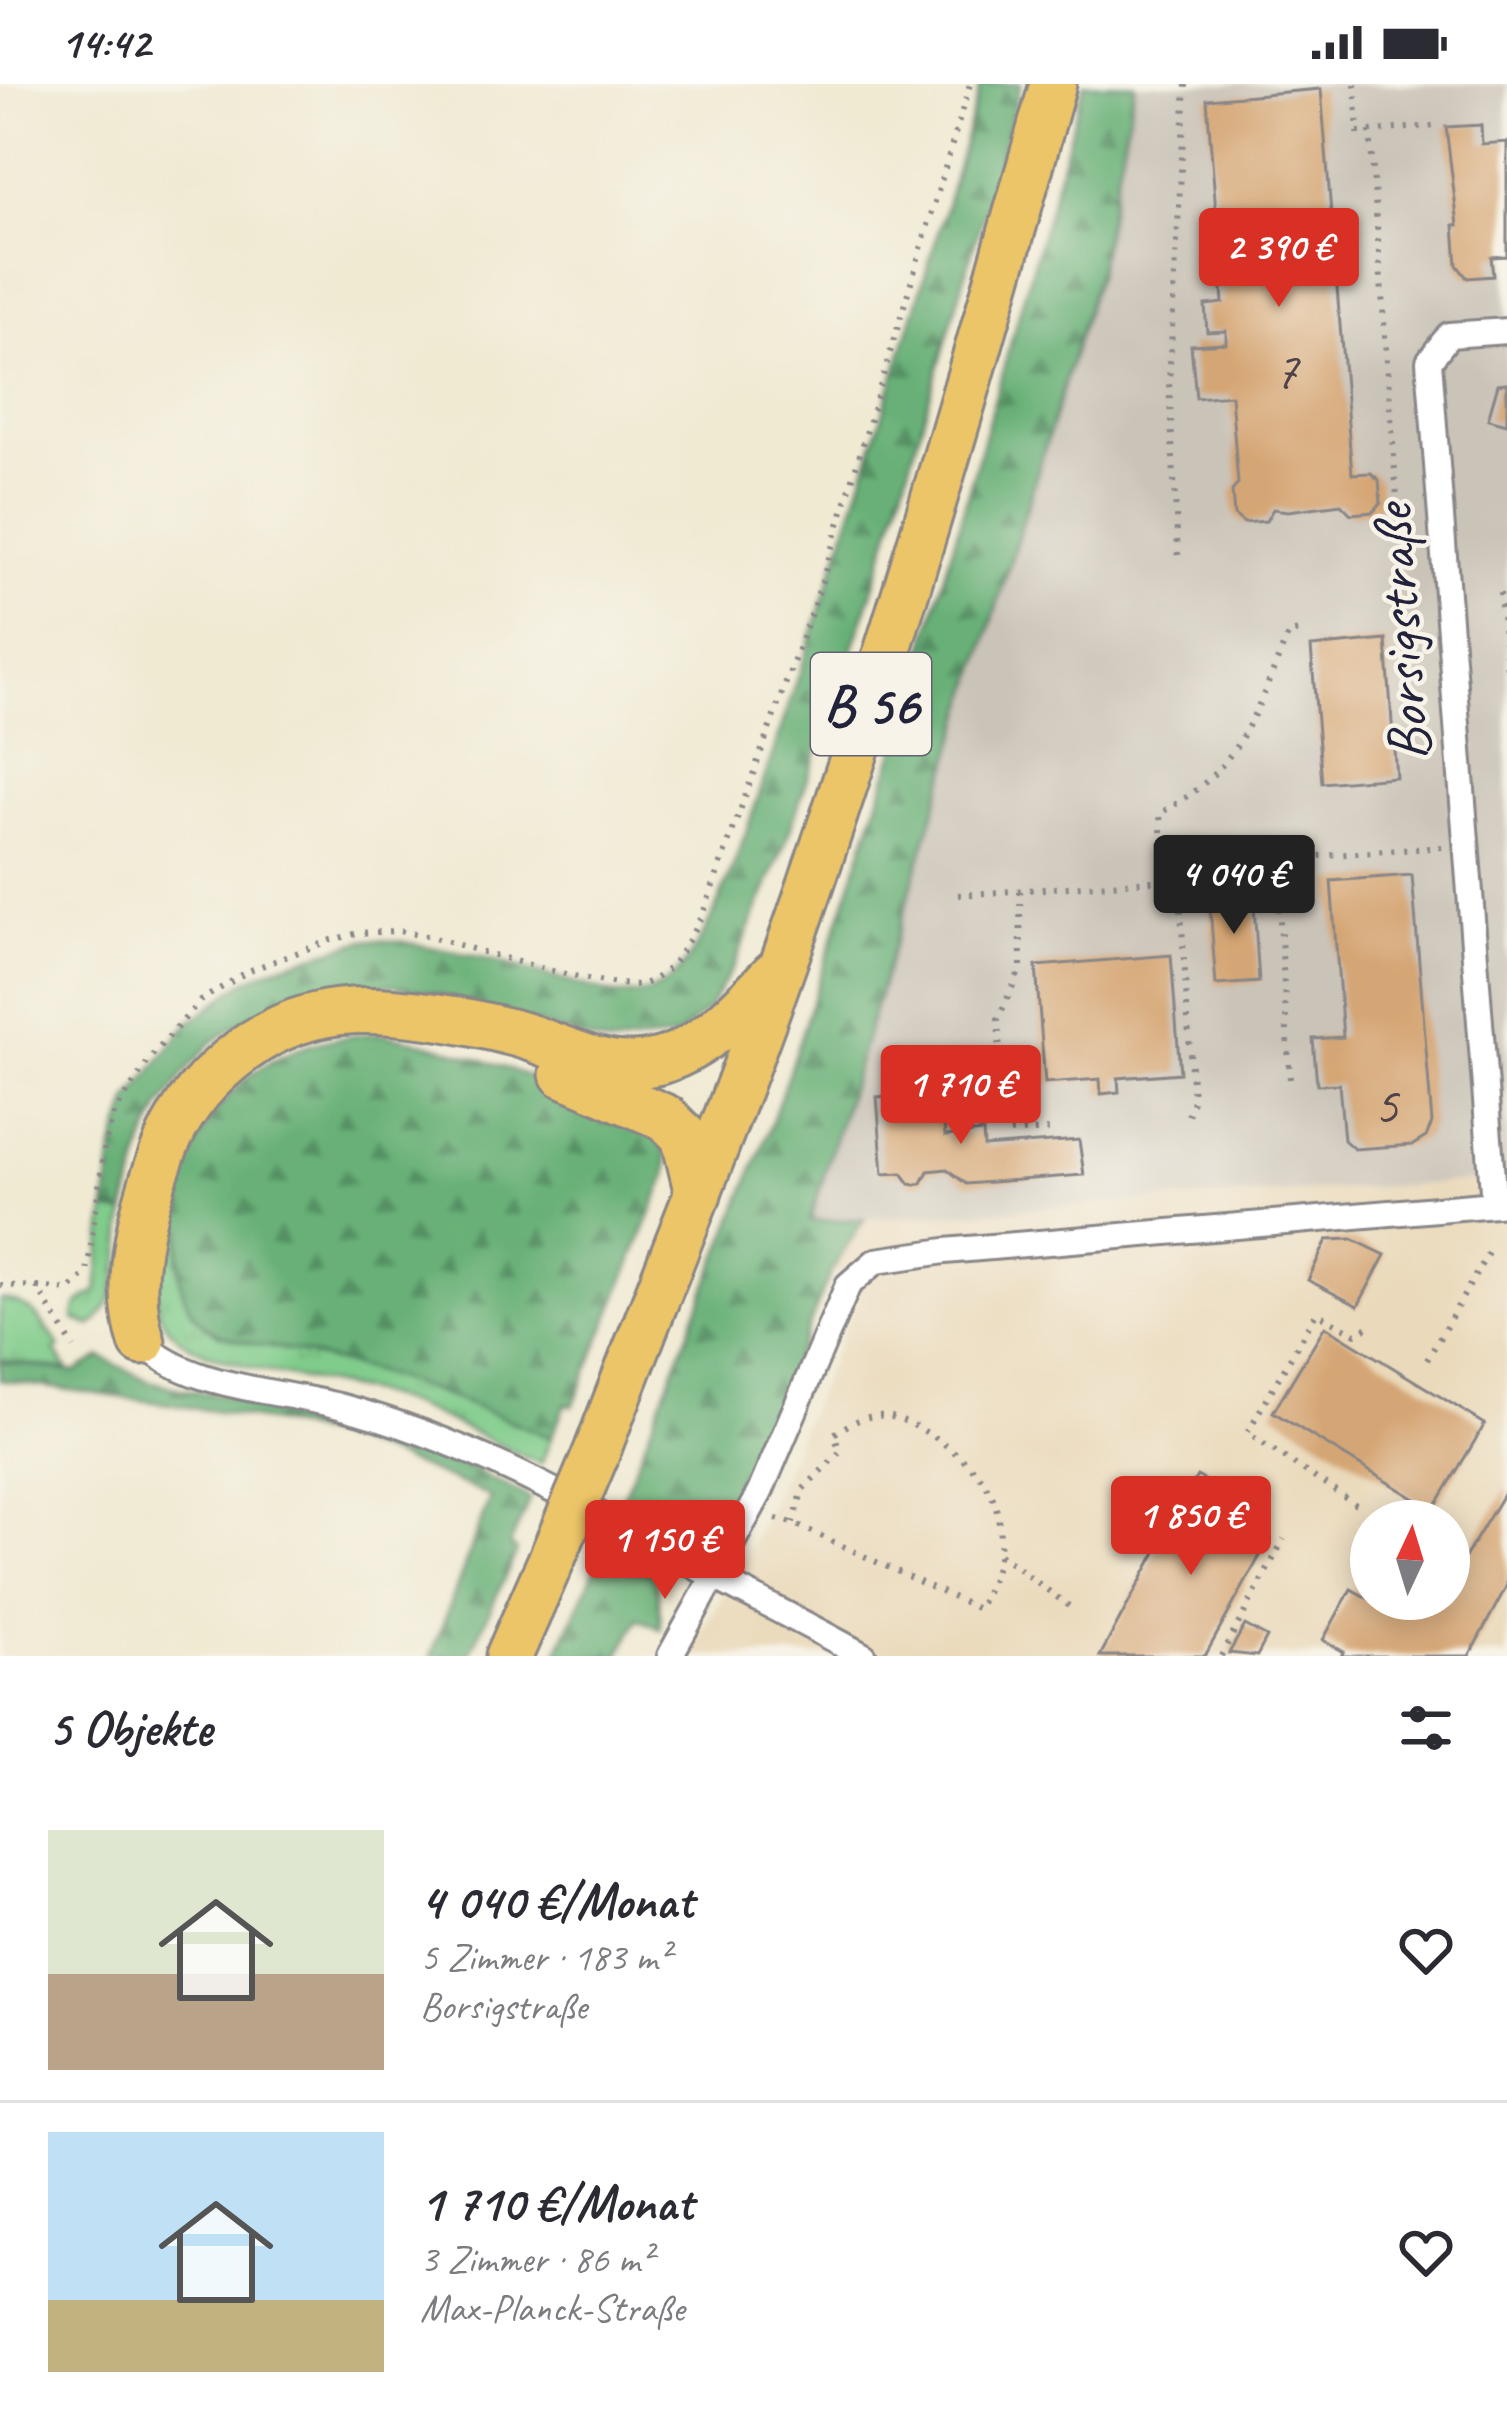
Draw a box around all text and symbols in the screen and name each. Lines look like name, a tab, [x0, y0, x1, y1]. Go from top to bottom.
text: 14:42	[60, 14, 150, 71]
pin: 2 390 €	[1168, 208, 1390, 310]
text: 2 390 €	[1226, 222, 1332, 271]
house number: 7	[1274, 336, 1301, 404]
street label: Borsigstraße	[1353, 498, 1447, 764]
road number: B 56	[811, 653, 931, 755]
pin: 4 040 €	[1123, 835, 1345, 937]
text: 4 040 €	[1181, 849, 1287, 898]
pin: 1 710 €	[850, 1045, 1072, 1147]
text: 1 710 €	[908, 1059, 1014, 1108]
house number: 5	[1374, 1071, 1401, 1139]
pin: 1 850 €	[1080, 1476, 1302, 1578]
text: 1 850 €	[1138, 1490, 1244, 1539]
pin: 1 150 €	[554, 1500, 776, 1602]
north arrow	[1350, 1500, 1470, 1620]
map controls	[1350, 1500, 1470, 1620]
text: 1 150 €	[612, 1514, 718, 1563]
icon: filters	[1393, 1695, 1459, 1761]
text: 5 Objekte	[48, 1696, 212, 1760]
text: 4 040 €/Monat	[420, 1869, 693, 1933]
icon: home	[144, 1878, 288, 2022]
icon: heart	[1393, 1917, 1459, 1983]
text: 5 Zimmer · 183 m²	[420, 1933, 670, 1982]
text: Borsigstraße	[420, 1982, 587, 2031]
text: 1 710 €/Monat	[420, 2171, 693, 2235]
icon: home	[144, 2180, 288, 2324]
icon: heart	[1393, 2219, 1459, 2285]
text: 3 Zimmer · 86 m²	[420, 2235, 652, 2284]
text: Max-Planck-Straße	[420, 2284, 684, 2333]

